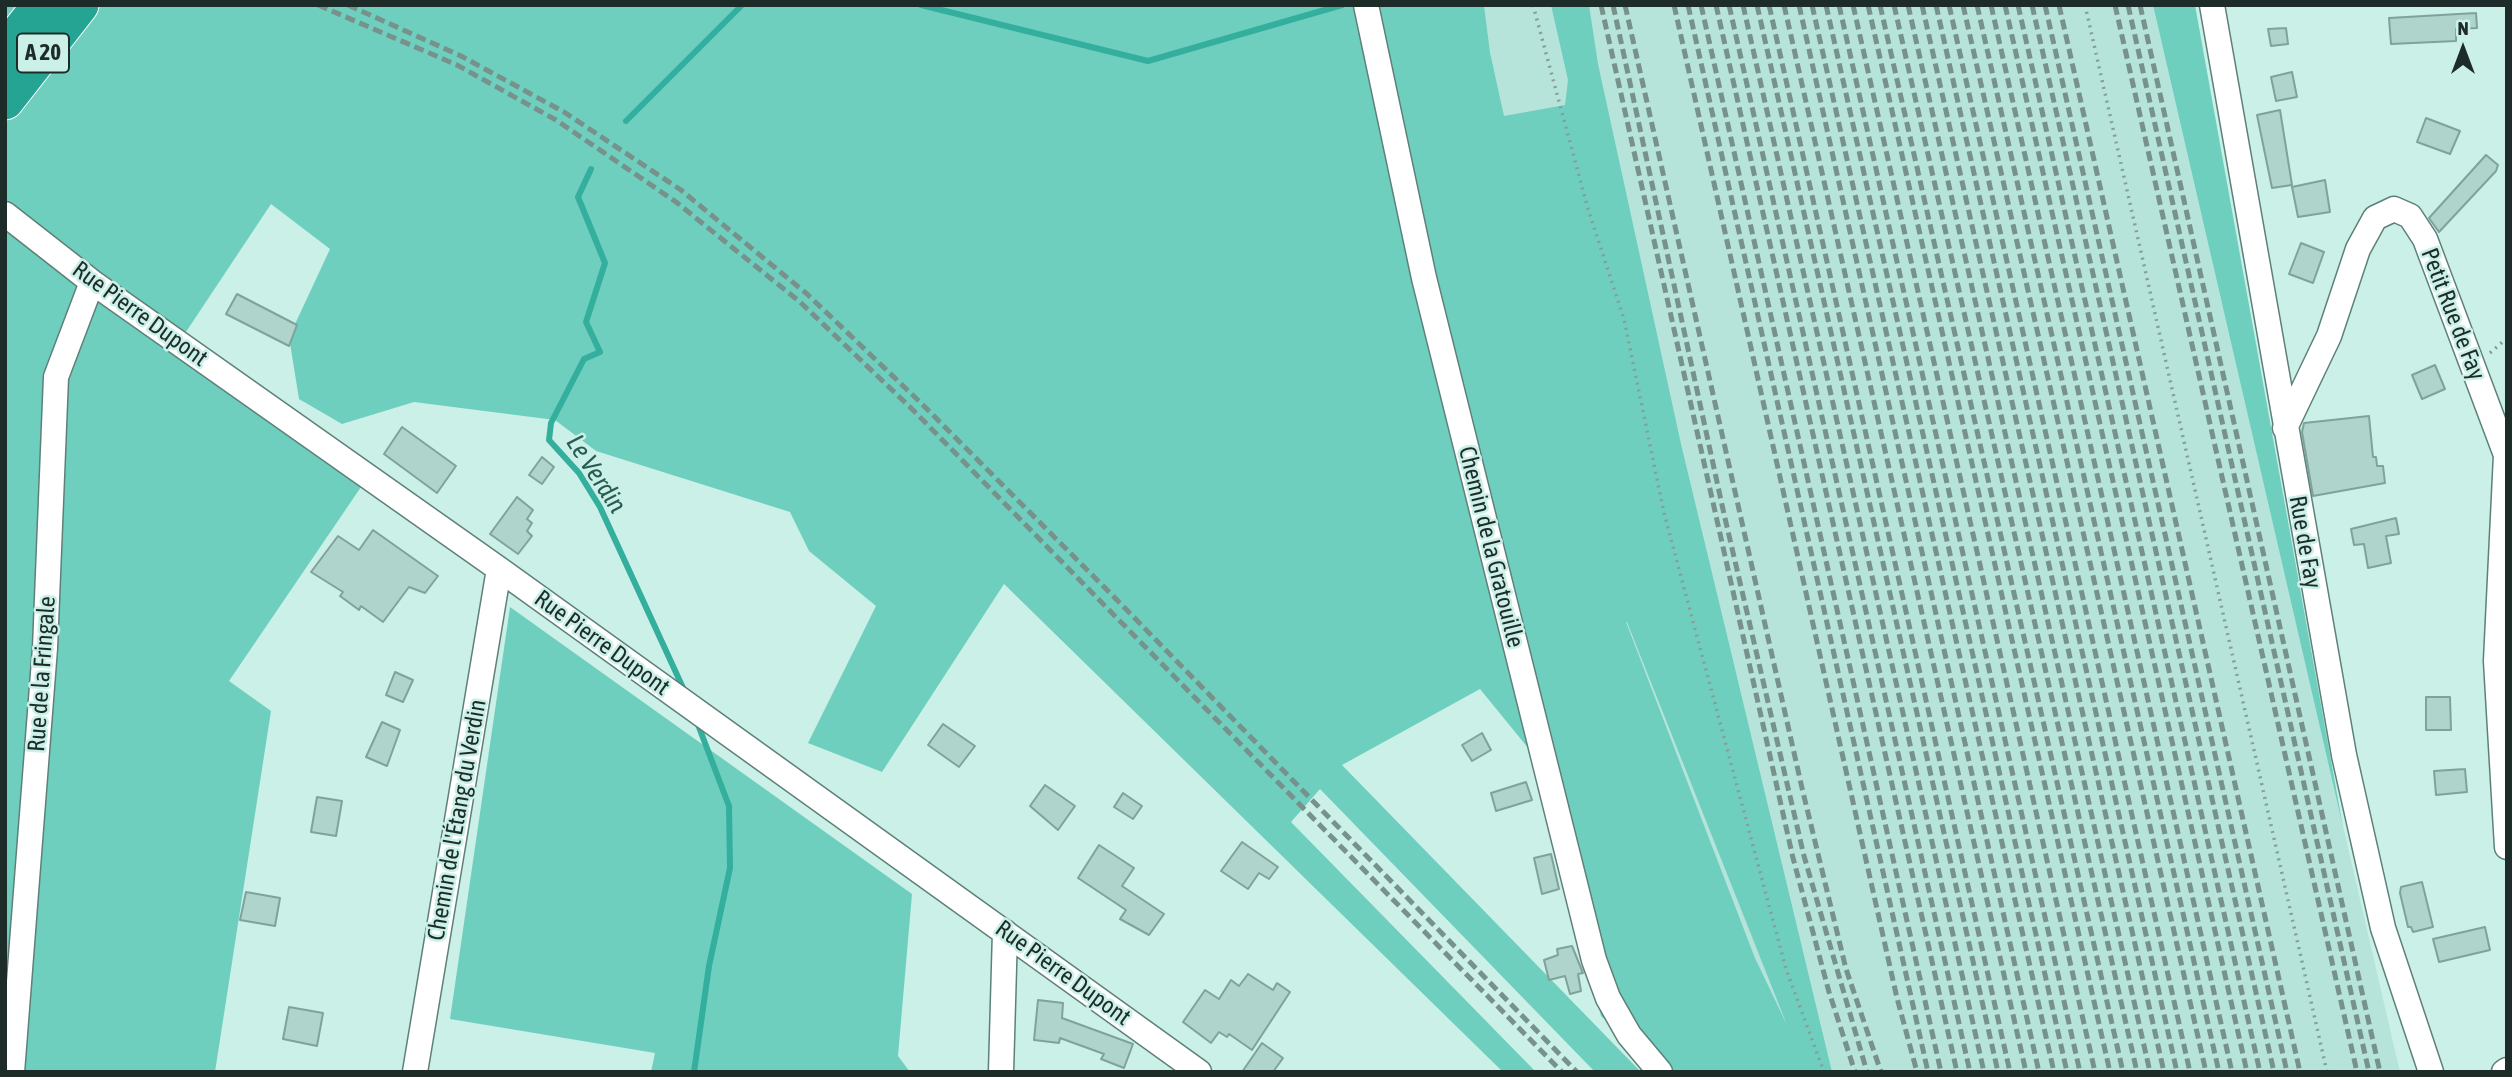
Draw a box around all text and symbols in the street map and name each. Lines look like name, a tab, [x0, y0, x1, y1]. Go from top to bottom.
north arrow	[2428, 14, 2498, 84]
text: N	[2457, 17, 2469, 39]
road number: A 20	[17, 34, 69, 72]
street label: Petit Rue de Fay	[2415, 244, 2491, 384]
street label: Rue Pierre Dupont	[67, 255, 213, 373]
water label: Le Verdin	[559, 429, 633, 519]
street label: Chemin de la Gratouille	[1452, 443, 1530, 651]
street label: Rue de Fay	[2283, 493, 2327, 591]
street label: Rue Pierre Dupont	[529, 584, 675, 702]
street label: Rue de la Fringale	[22, 595, 62, 753]
street label: Chemin de l'Étang du Verdin	[422, 697, 492, 943]
street label: Rue Pierre Dupont	[990, 914, 1136, 1032]

